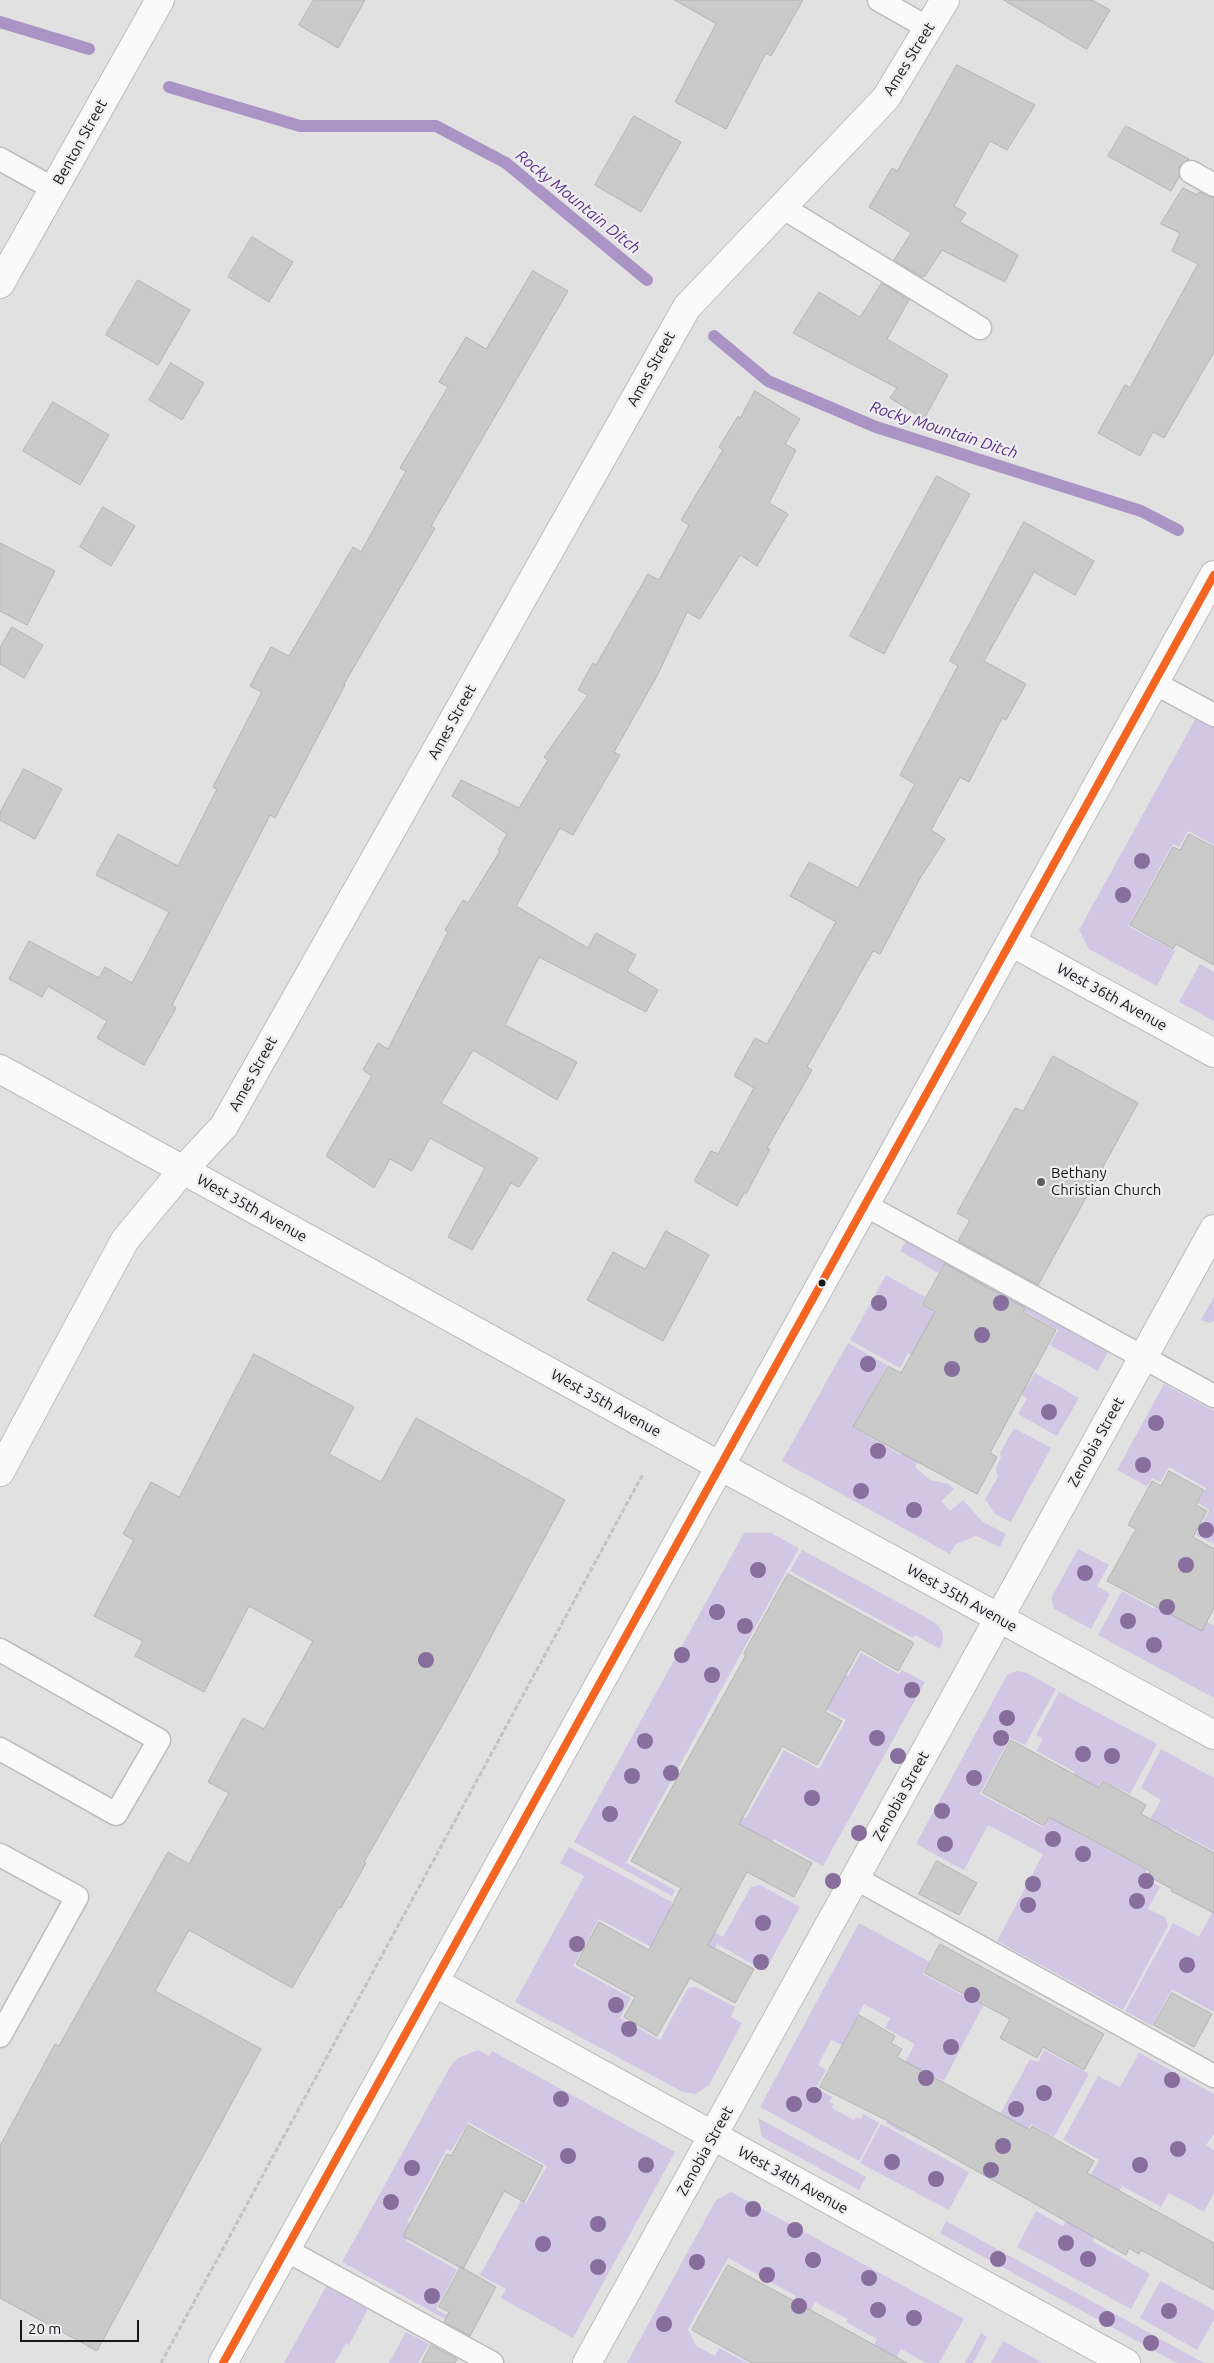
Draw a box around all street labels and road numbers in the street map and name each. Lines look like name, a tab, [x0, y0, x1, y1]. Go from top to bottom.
street label: Ames Street	[879, 19, 939, 99]
street label: Benton Street	[49, 96, 111, 188]
street label: Ames Street	[623, 328, 679, 410]
street label: Ames Street	[424, 681, 480, 763]
street label: West 36th Avenue	[1054, 959, 1170, 1035]
street label: Ames Street	[225, 1033, 281, 1115]
street label: West 35th Avenue	[194, 1170, 310, 1246]
street label: West 35th Avenue	[548, 1365, 664, 1441]
street label: Zenobia Street	[1064, 1394, 1128, 1490]
street label: West 35th Avenue	[904, 1560, 1020, 1636]
street label: Zenobia Street	[869, 1748, 933, 1844]
street label: Zenobia Street	[673, 2103, 737, 2199]
street label: West 34th Avenue	[735, 2142, 851, 2218]

